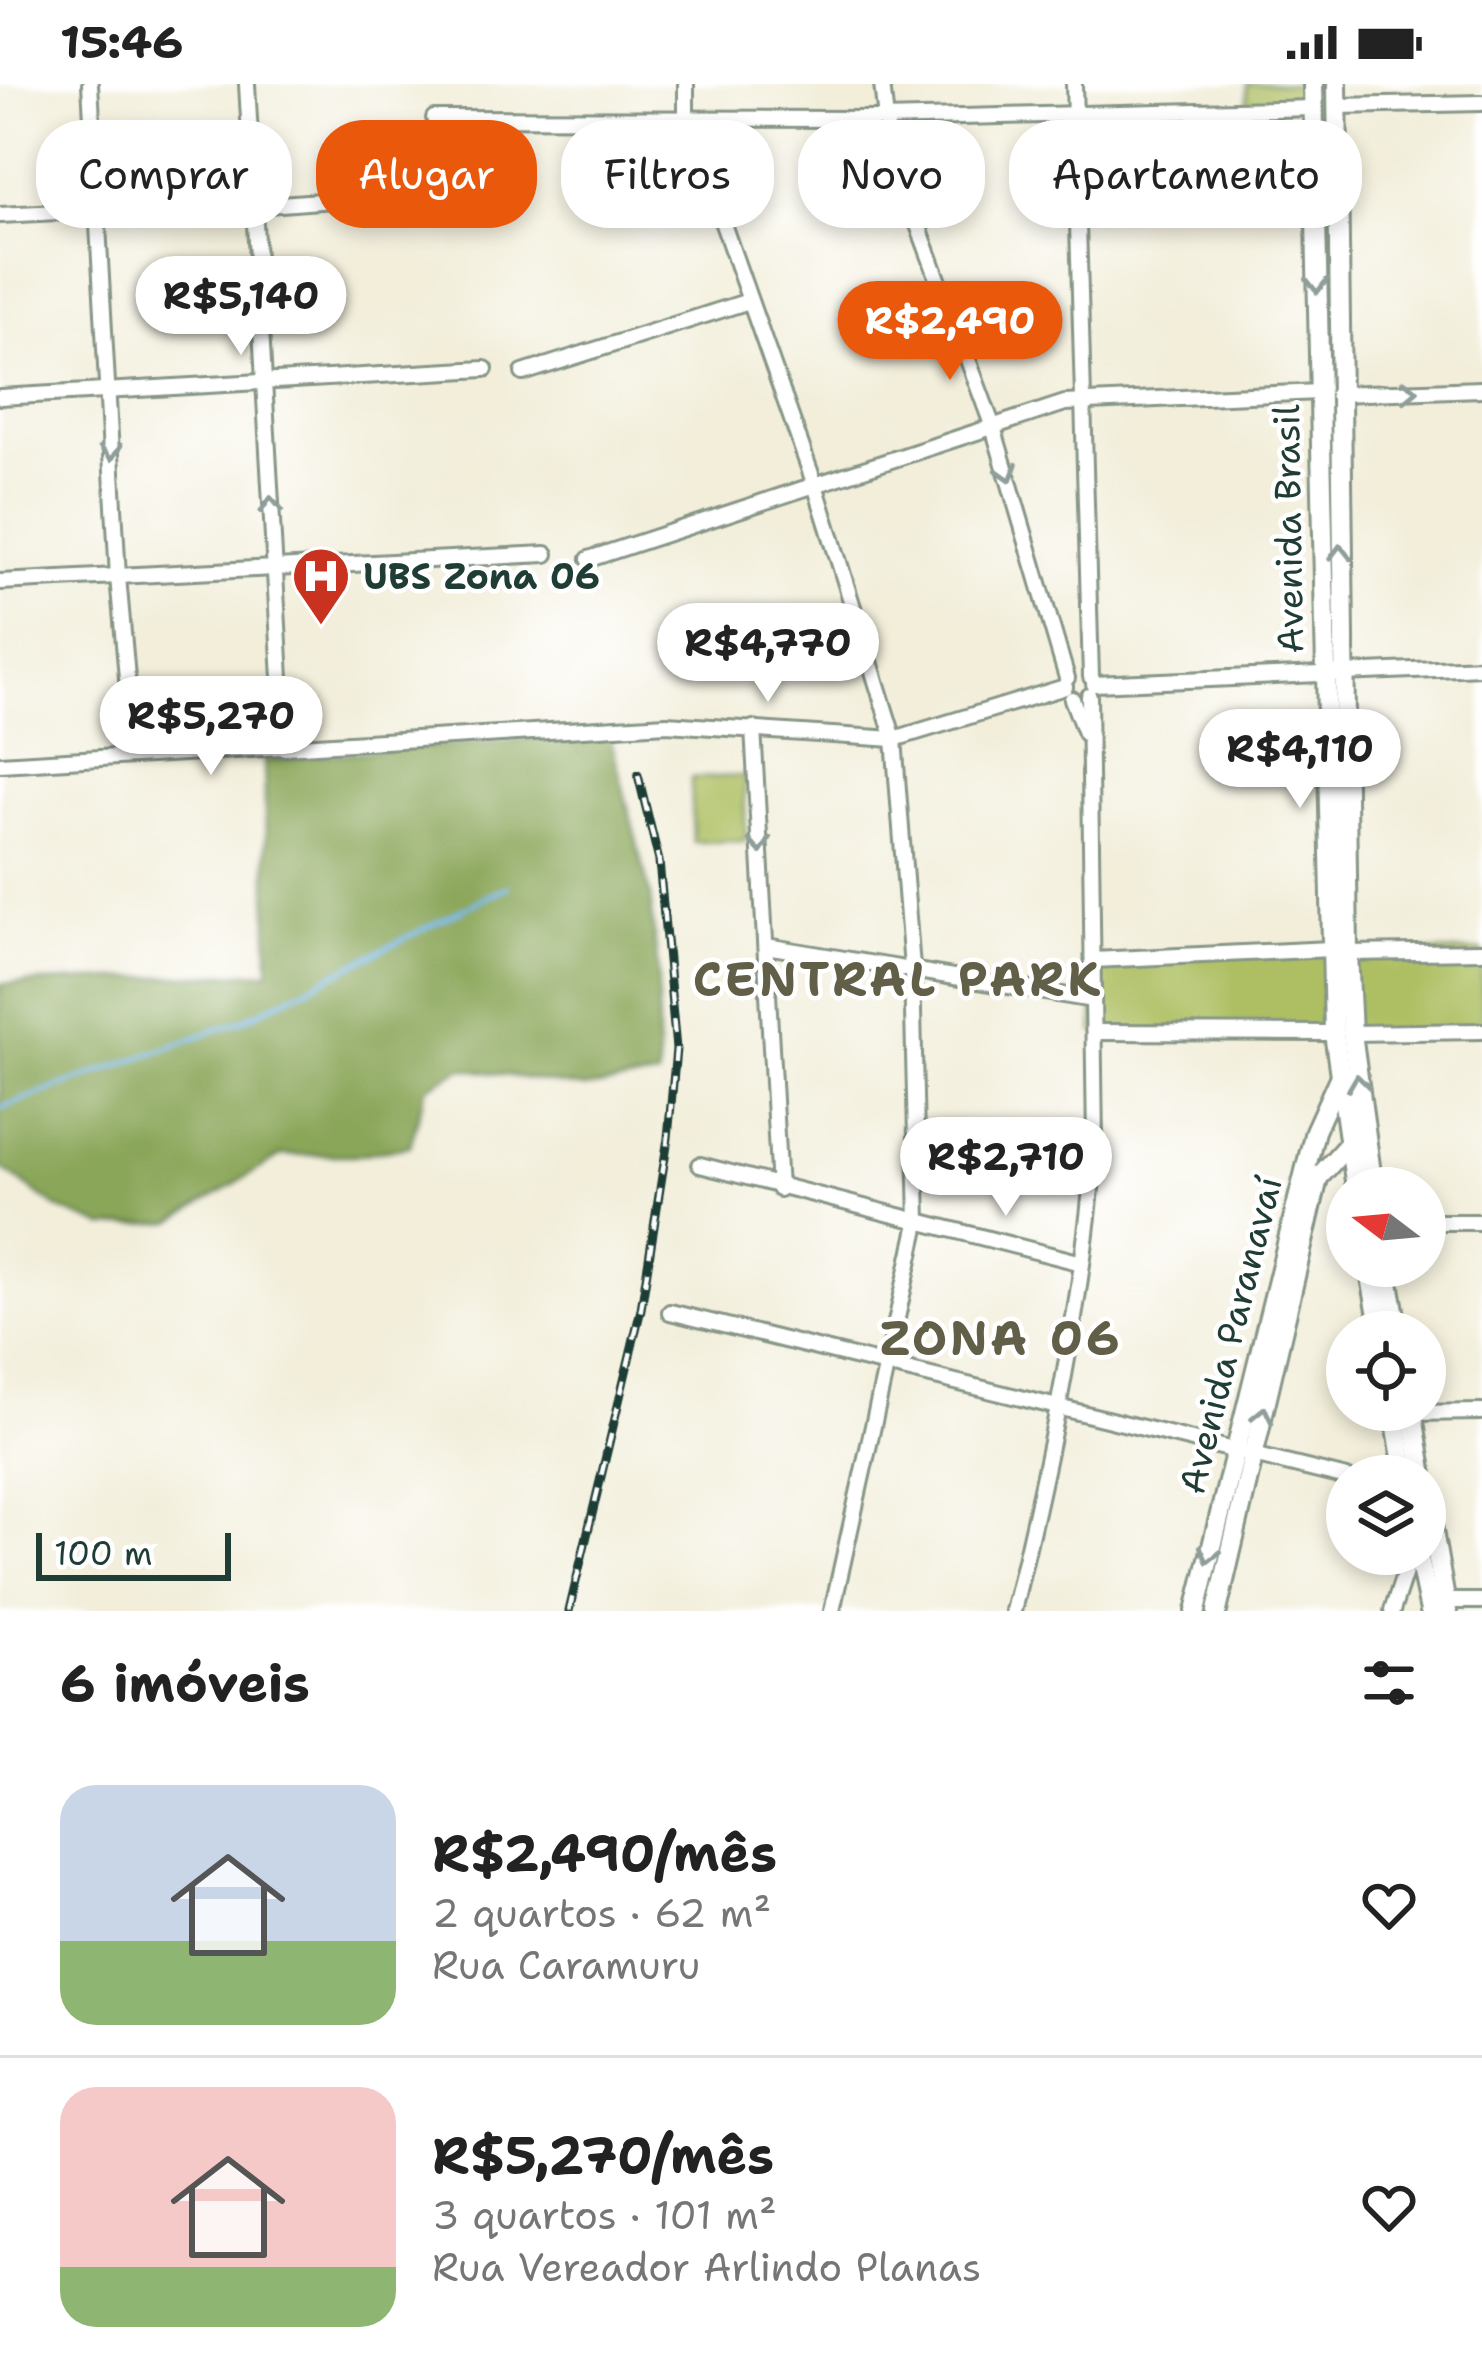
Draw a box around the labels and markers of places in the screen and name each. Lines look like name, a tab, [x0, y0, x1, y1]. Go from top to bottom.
pin: R$5,140	[130, 256, 352, 358]
pin: R$2,490	[839, 281, 1061, 383]
hospital icon: UBS Zona 06	[290, 545, 352, 627]
place label: UBS Zona 06	[363, 552, 600, 601]
pin: R$4,770	[657, 603, 879, 705]
pin: R$5,270	[100, 676, 322, 778]
pin: R$4,110	[1189, 709, 1411, 811]
pin: R$2,710	[895, 1117, 1117, 1219]

